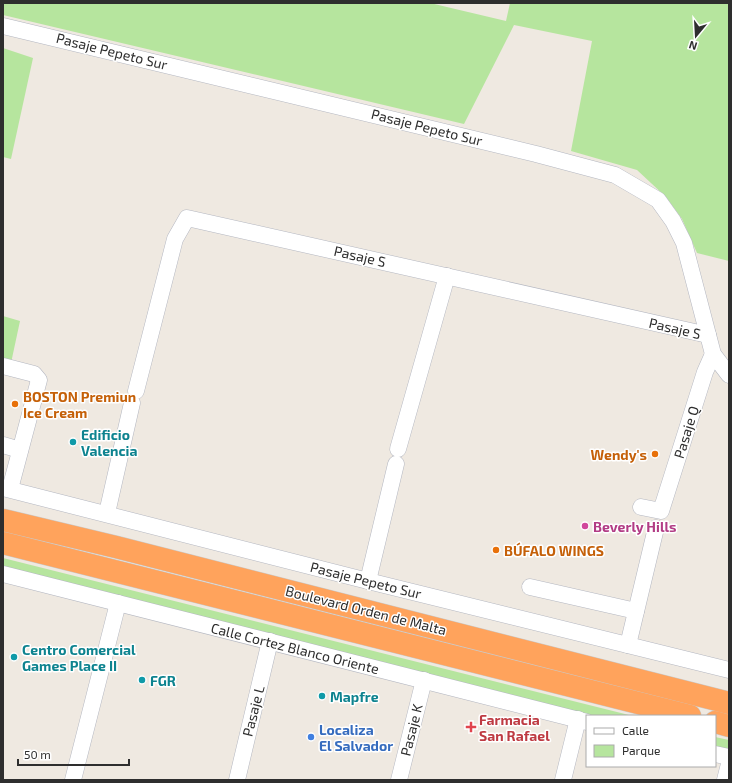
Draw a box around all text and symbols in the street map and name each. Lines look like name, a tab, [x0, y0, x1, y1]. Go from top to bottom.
north arrow	[676, 16, 716, 56]
street label: Pasaje Pepeto Sur	[55, 29, 170, 73]
text: N	[687, 39, 699, 53]
street label: Pasaje Pepeto Sur	[370, 105, 485, 149]
street label: Pasaje S	[332, 242, 388, 270]
street label: Pasaje S	[647, 314, 703, 342]
place label: BOSTON Premiun Ice Cream	[23, 388, 136, 421]
marker: BOSTON Premiun Ice Cream	[10, 399, 20, 409]
street label: Pasaje Q	[670, 404, 702, 460]
place label: Edificio Valencia	[81, 426, 137, 459]
marker: Edificio Valencia	[68, 437, 78, 447]
place label: Wendy's	[591, 446, 647, 463]
marker: Wendy's	[650, 449, 660, 459]
place label: Beverly Hills	[593, 518, 677, 535]
marker: Beverly Hills	[580, 521, 590, 531]
place label: BÚFALO WINGS	[504, 542, 604, 559]
marker: BÚFALO WINGS	[491, 545, 501, 555]
street label: Pasaje Pepeto Sur	[309, 558, 424, 602]
street label: Boulevard Orden de Malta	[284, 582, 448, 638]
street label: Calle Cortez Blanco Oriente	[209, 619, 381, 677]
place label: Centro Comercial Games Place II	[22, 641, 136, 674]
marker: Centro Comercial Games Place II	[9, 652, 19, 662]
place label: FGR	[150, 672, 176, 689]
marker: FGR	[137, 675, 147, 685]
street label: Pasaje L	[238, 684, 268, 738]
place label: Mapfre	[330, 688, 379, 705]
marker: Mapfre	[317, 691, 327, 701]
street label: Pasaje K	[396, 701, 426, 758]
place label: Farmacia San Rafael	[479, 711, 550, 744]
legend	[586, 715, 716, 767]
place label: Localiza El Salvador	[319, 721, 393, 754]
marker: Farmacia San Rafael	[466, 722, 476, 732]
text: Calle	[622, 723, 649, 737]
marker: Localiza El Salvador	[306, 732, 316, 742]
scale bar	[18, 741, 129, 767]
text: Parque	[622, 743, 660, 757]
text: 50 m	[24, 747, 51, 761]

